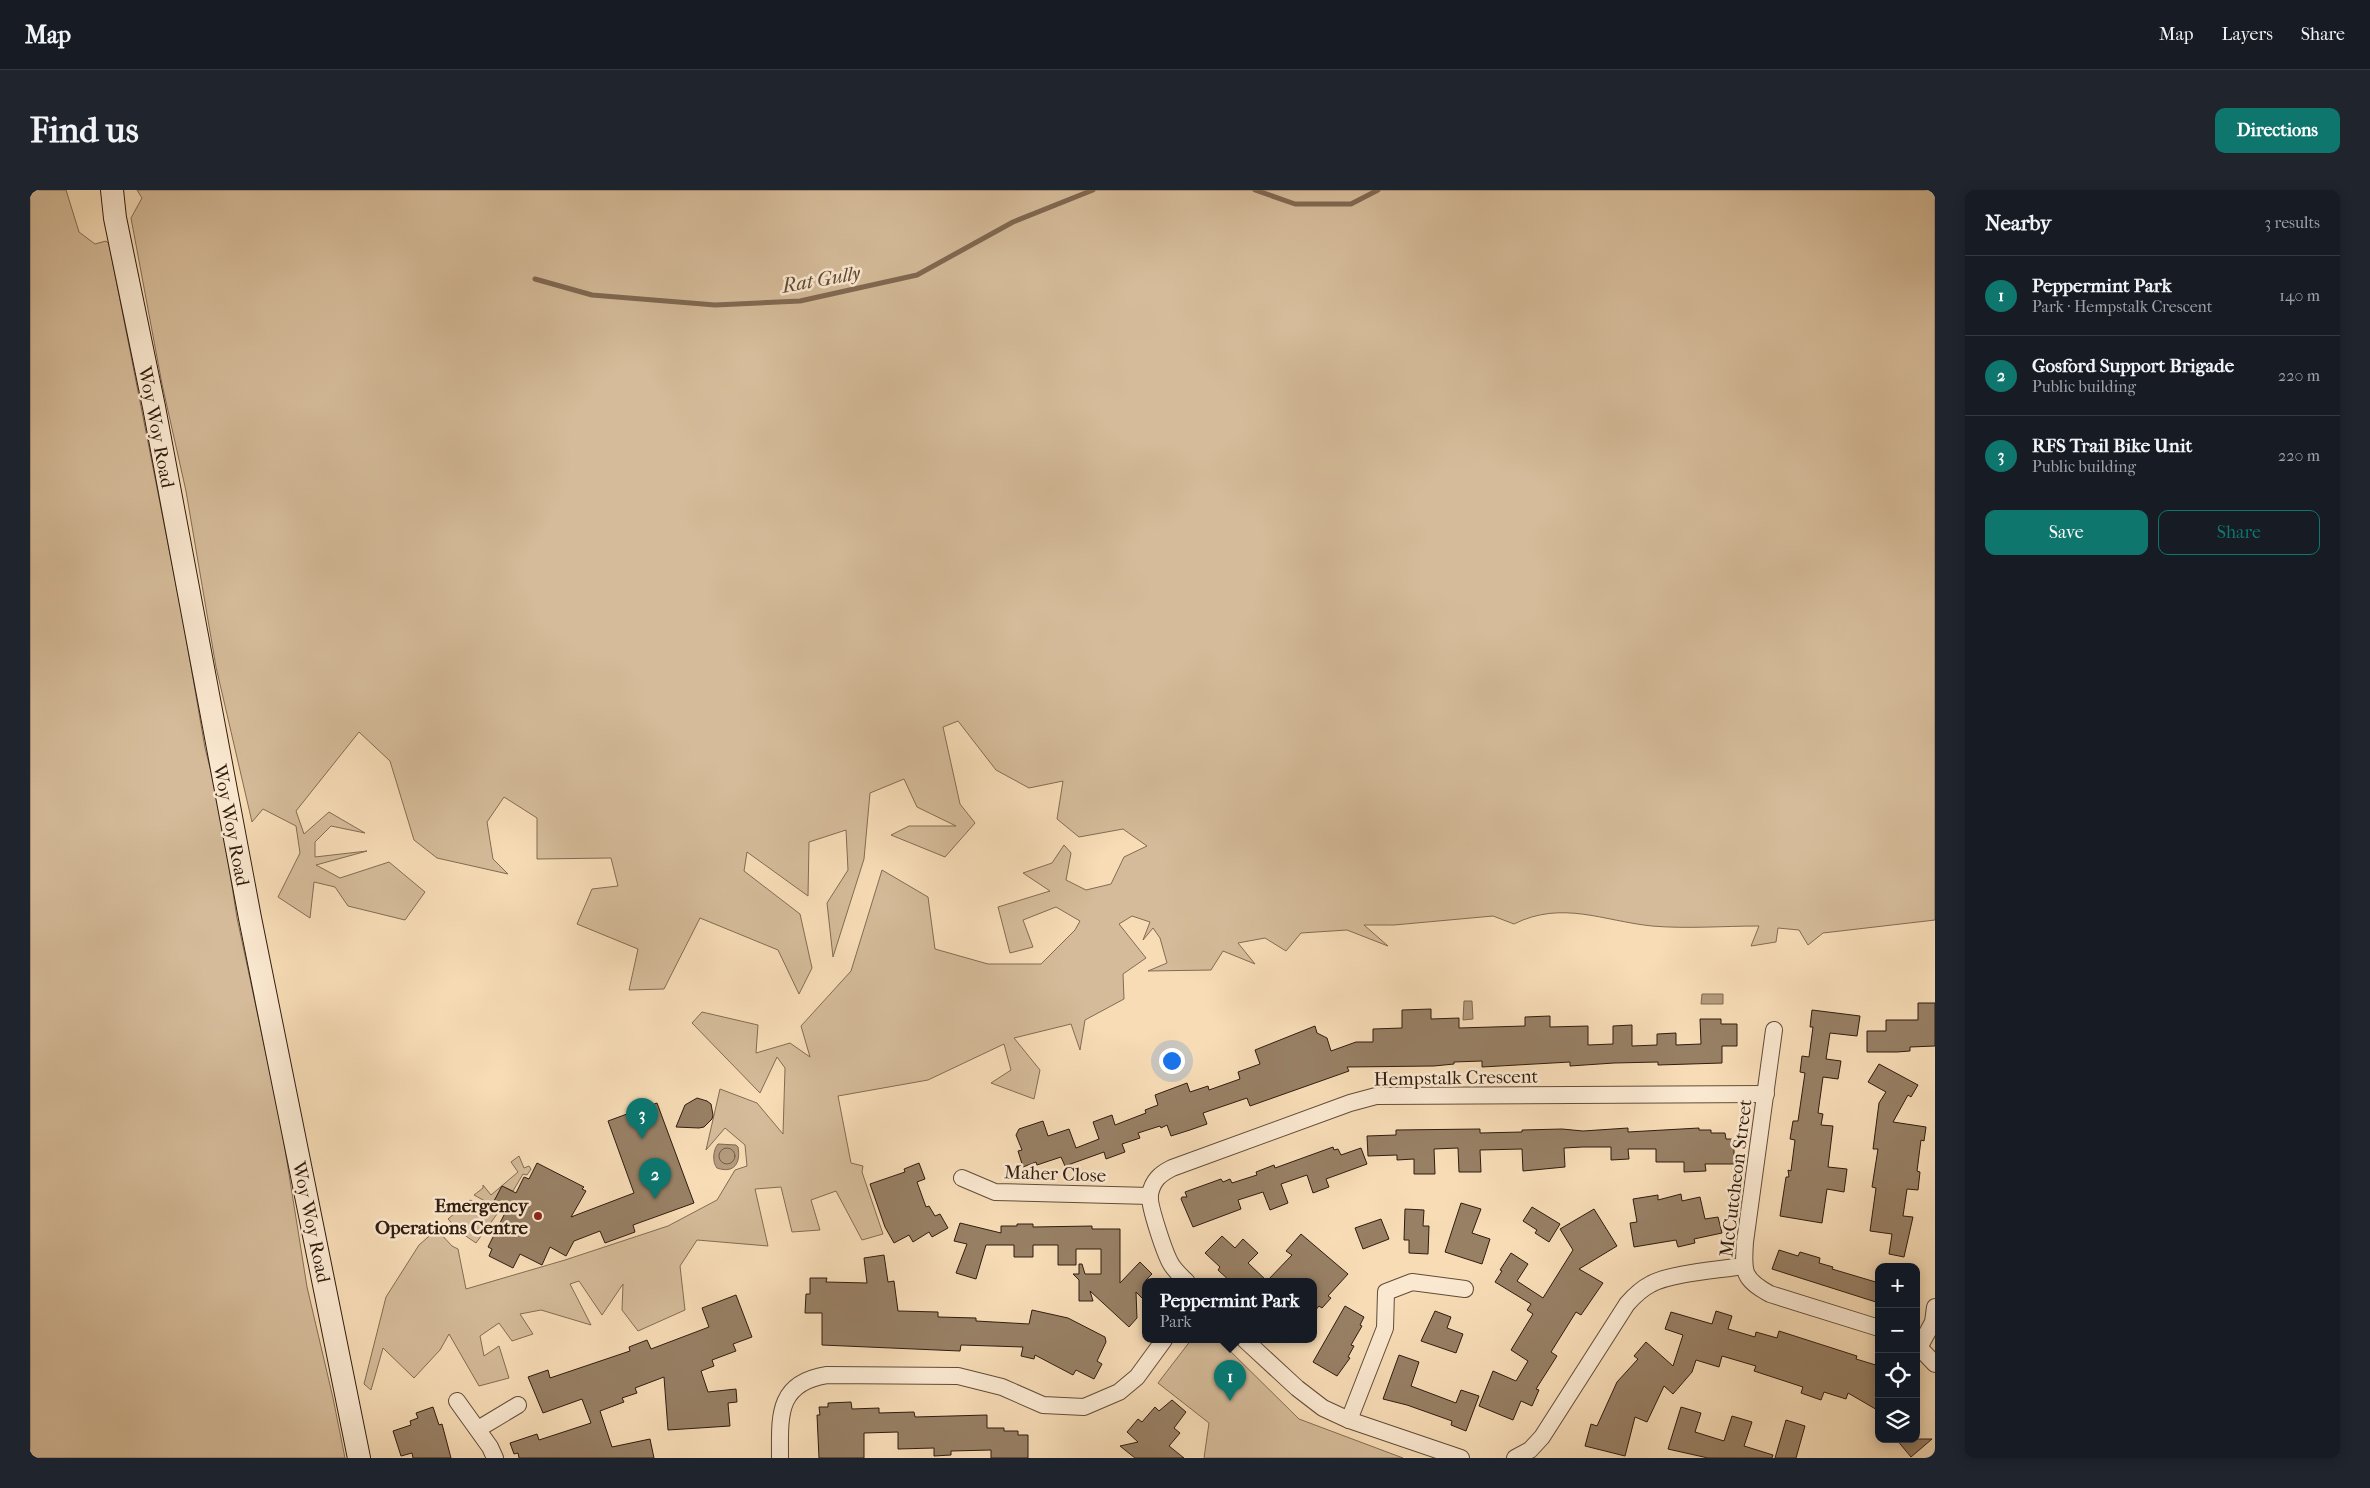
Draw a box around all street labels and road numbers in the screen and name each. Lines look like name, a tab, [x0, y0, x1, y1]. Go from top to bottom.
street label: Woy Woy Road	[133, 363, 179, 491]
street label: Woy Woy Road	[208, 761, 254, 889]
street label: Hempstalk Crescent	[1374, 1066, 1539, 1090]
street label: McCutcheon Street	[1715, 1098, 1757, 1258]
street label: Woy Woy Road	[287, 1159, 335, 1286]
street label: Maher Close	[1003, 1161, 1106, 1187]

